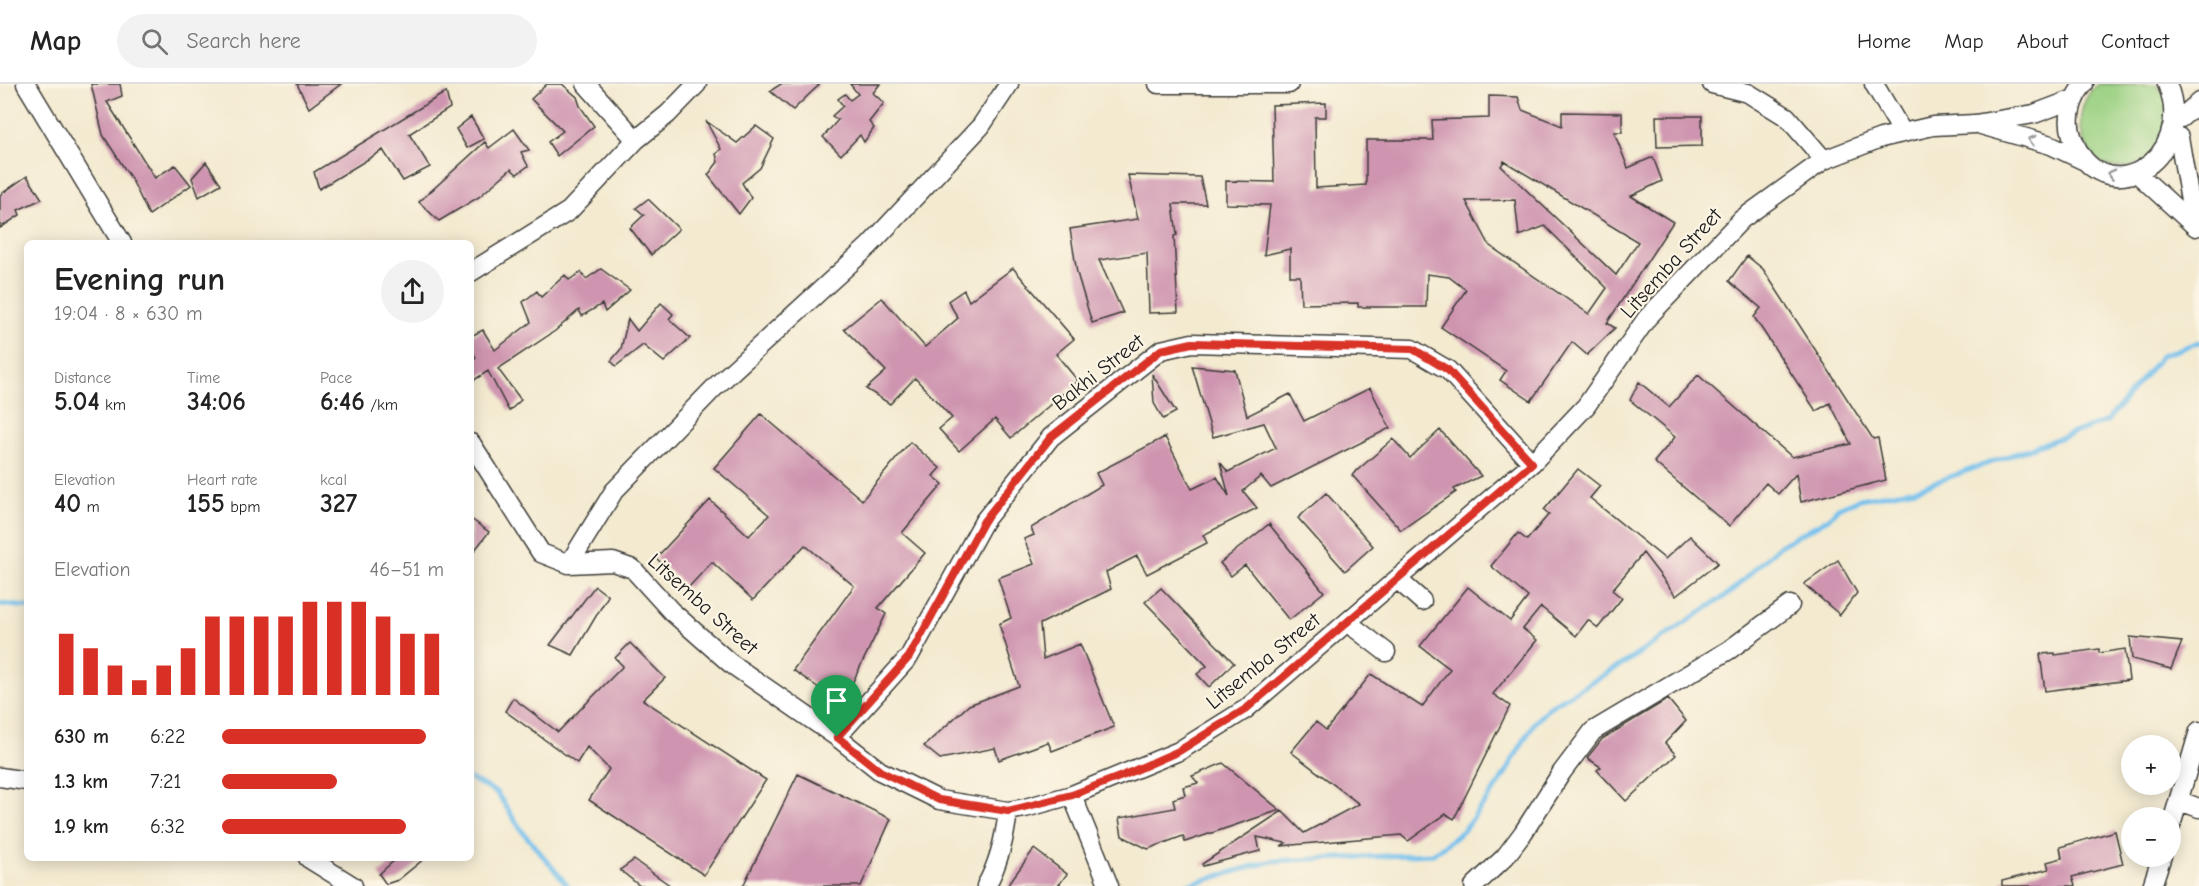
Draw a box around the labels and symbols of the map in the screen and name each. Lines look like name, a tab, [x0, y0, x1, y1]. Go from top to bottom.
one-way arrow	[2028, 134, 2038, 147]
one-way arrow	[2106, 168, 2116, 181]
street label: Litsemba Street	[1615, 202, 1727, 323]
street label: Bakhi Street	[1047, 328, 1149, 415]
street label: Litsemba Street	[643, 548, 764, 660]
street label: Litsemba Street	[1201, 607, 1326, 714]
pin	[811, 675, 862, 737]

